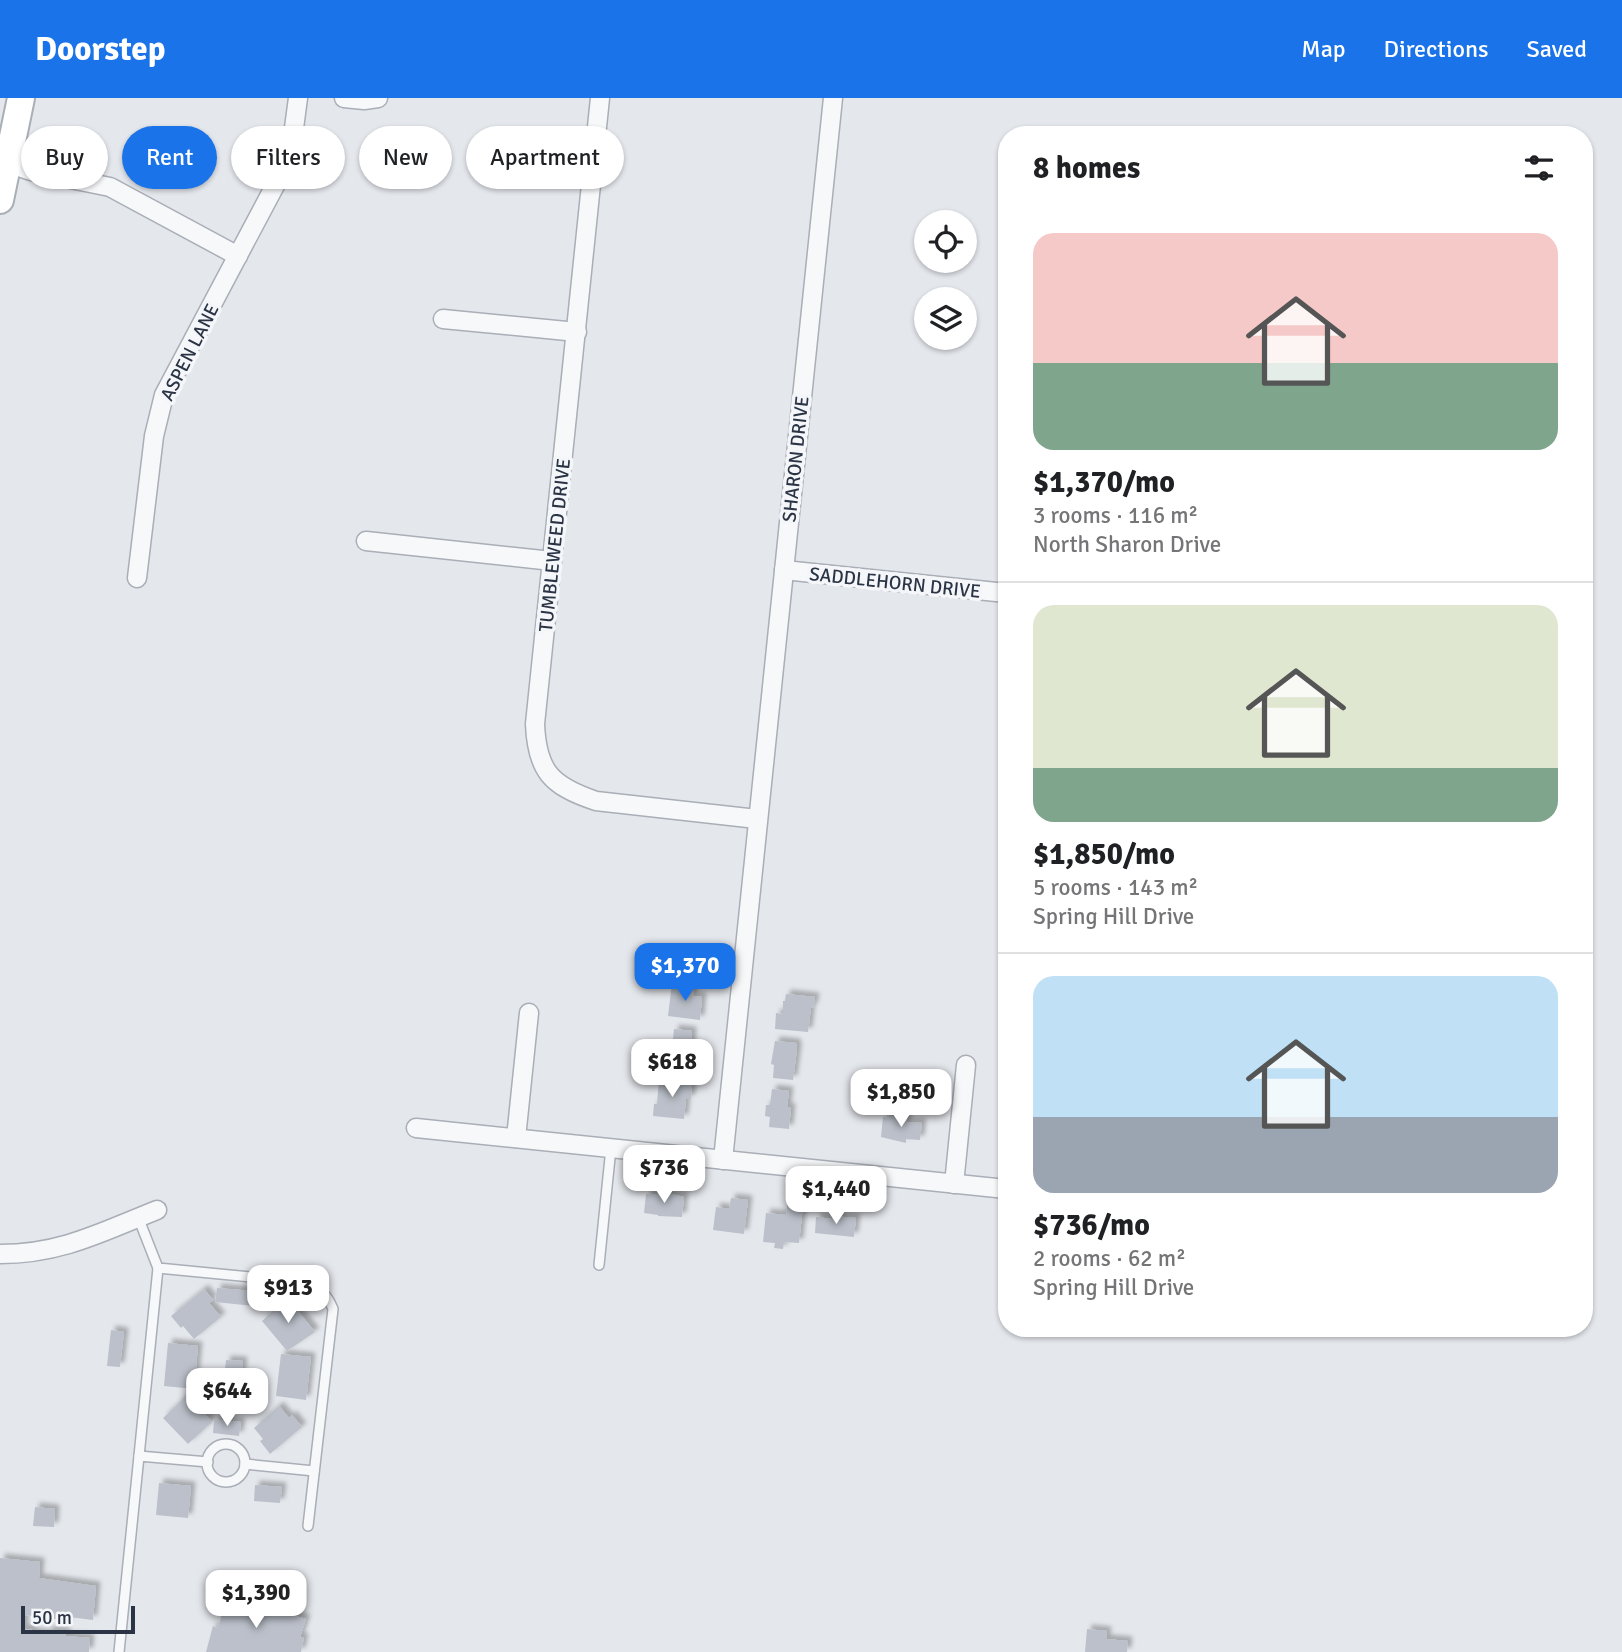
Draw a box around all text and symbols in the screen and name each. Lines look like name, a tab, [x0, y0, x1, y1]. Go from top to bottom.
text: Doorstep	[35, 29, 165, 70]
text: Map	[1301, 34, 1346, 64]
text: Directions	[1384, 34, 1489, 64]
text: Saved	[1527, 34, 1587, 64]
chip: Buy	[21, 126, 108, 189]
chip: Rent	[122, 126, 217, 189]
chip: Filters	[231, 126, 345, 189]
chip: New	[359, 126, 452, 189]
chip: Apartment	[466, 126, 624, 189]
icon: filters	[1520, 149, 1558, 187]
text: 8 homes	[1033, 150, 1140, 187]
map controls	[914, 210, 977, 350]
button: locate	[914, 210, 977, 273]
icon: home	[1233, 278, 1359, 404]
button: layers	[914, 287, 977, 350]
street label: ASPEN LANE	[155, 300, 225, 405]
street label: SHARON DRIVE	[777, 395, 815, 523]
street label: TUMBLEWEED DRIVE	[534, 457, 576, 633]
text: $1,370/mo	[1033, 464, 1175, 501]
text: 3 rooms · 116 m²	[1033, 501, 1198, 530]
text: North Sharon Drive	[1033, 530, 1221, 559]
street label: SADDLEHORN DRIVE	[808, 562, 982, 604]
icon: home	[1233, 650, 1359, 776]
text: $1,850/mo	[1033, 836, 1175, 873]
text: 5 rooms · 143 m²	[1033, 873, 1198, 902]
text: Spring Hill Drive	[1033, 902, 1194, 931]
pin: $1,370	[628, 944, 742, 1003]
text: $1,370	[651, 951, 719, 980]
icon: home	[1233, 1021, 1359, 1147]
pin: $618	[631, 1040, 713, 1099]
text: $618	[647, 1047, 697, 1076]
pin: $1,850	[844, 1070, 958, 1129]
text: $1,850	[867, 1077, 935, 1106]
pin: $736	[623, 1146, 705, 1205]
text: $736	[639, 1153, 689, 1182]
pin: $1,440	[779, 1166, 893, 1226]
text: $1,440	[802, 1174, 870, 1203]
text: $736/mo	[1033, 1207, 1150, 1244]
text: 2 rooms · 62 m²	[1033, 1244, 1186, 1273]
pin: $913	[247, 1266, 329, 1325]
text: $913	[263, 1273, 313, 1302]
text: Spring Hill Drive	[1033, 1273, 1194, 1302]
pin: $644	[186, 1368, 268, 1428]
text: $644	[202, 1376, 252, 1405]
pin: $1,390	[199, 1570, 313, 1630]
text: $1,390	[222, 1578, 290, 1607]
scale bar	[21, 1603, 135, 1635]
text: 50 m	[32, 1606, 72, 1630]

